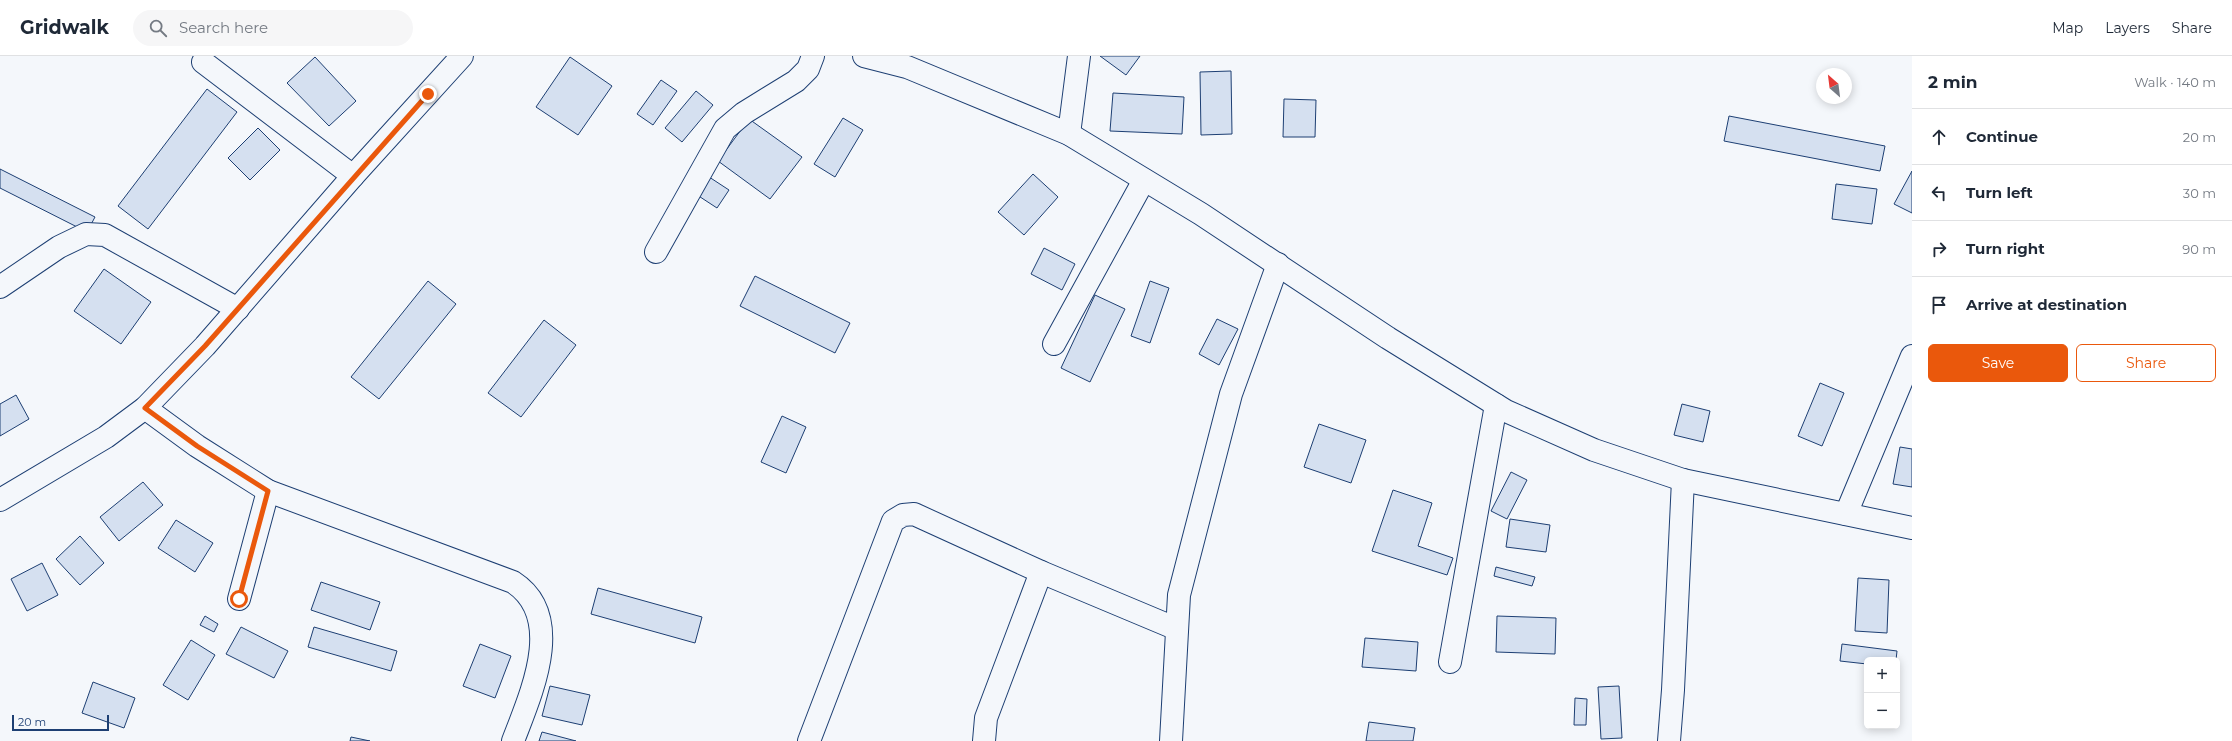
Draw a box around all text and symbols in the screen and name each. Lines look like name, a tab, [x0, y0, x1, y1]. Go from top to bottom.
search box	[133, 10, 413, 46]
text: Gridwalk	[20, 16, 109, 39]
icon: search	[147, 17, 169, 39]
text: Search here	[179, 18, 268, 37]
text: Map	[2052, 19, 2083, 37]
text: Layers	[2105, 19, 2150, 37]
text: Share	[2172, 19, 2212, 37]
north arrow	[1816, 68, 1852, 104]
text: 2 min	[1928, 72, 1978, 92]
text: Walk · 140 m	[2134, 74, 2216, 90]
route end	[419, 85, 437, 103]
icon: ahead	[1928, 126, 1950, 148]
text: Continue	[1966, 127, 2038, 146]
text: 20 m	[2183, 129, 2216, 145]
icon: left	[1928, 182, 1950, 204]
text: Turn left	[1966, 183, 2033, 202]
text: 30 m	[2183, 185, 2216, 201]
icon: right	[1928, 238, 1950, 260]
text: Turn right	[1966, 239, 2045, 258]
text: 90 m	[2182, 241, 2216, 257]
icon: arrive	[1928, 294, 1950, 316]
text: Arrive at destination	[1966, 295, 2127, 314]
button: Save	[1928, 344, 2068, 382]
button: Share	[2076, 344, 2216, 382]
route start	[230, 590, 248, 608]
map controls	[1864, 657, 1900, 729]
button: +	[1864, 657, 1900, 693]
button: −	[1864, 693, 1900, 729]
scale bar	[12, 713, 109, 732]
text: 20 m	[18, 715, 46, 729]

